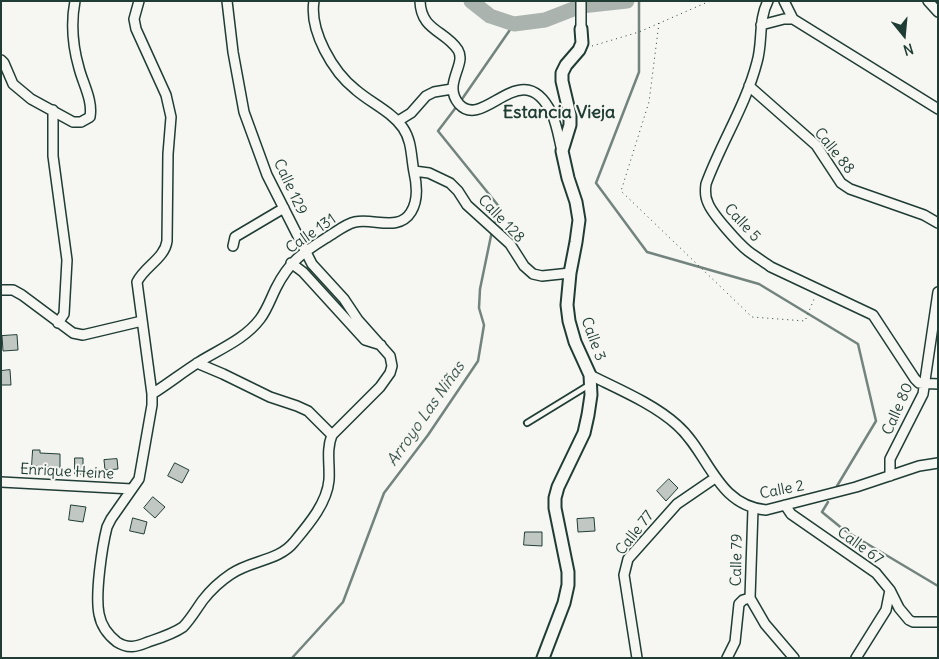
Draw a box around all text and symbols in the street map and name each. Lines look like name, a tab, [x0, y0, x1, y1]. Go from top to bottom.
north arrow	[879, 10, 929, 60]
text: N	[901, 39, 916, 59]
district label: Estancia Vieja	[503, 102, 615, 124]
street label: Calle 88	[810, 124, 858, 178]
street label: Calle 129	[269, 156, 311, 218]
street label: Calle 128	[474, 191, 528, 247]
street label: Calle 5	[720, 200, 764, 246]
street label: Calle 131	[283, 210, 339, 258]
street label: Calle 3	[577, 315, 609, 363]
water label: Arroyo Las Niñas	[383, 358, 469, 470]
street label: Calle 80	[879, 380, 917, 438]
street label: Enrique Heine	[19, 461, 115, 483]
street label: Calle 2	[758, 477, 806, 503]
street label: Calle 77	[612, 507, 658, 559]
street label: Calle 67	[833, 523, 887, 569]
street label: Calle 79	[728, 534, 746, 586]

